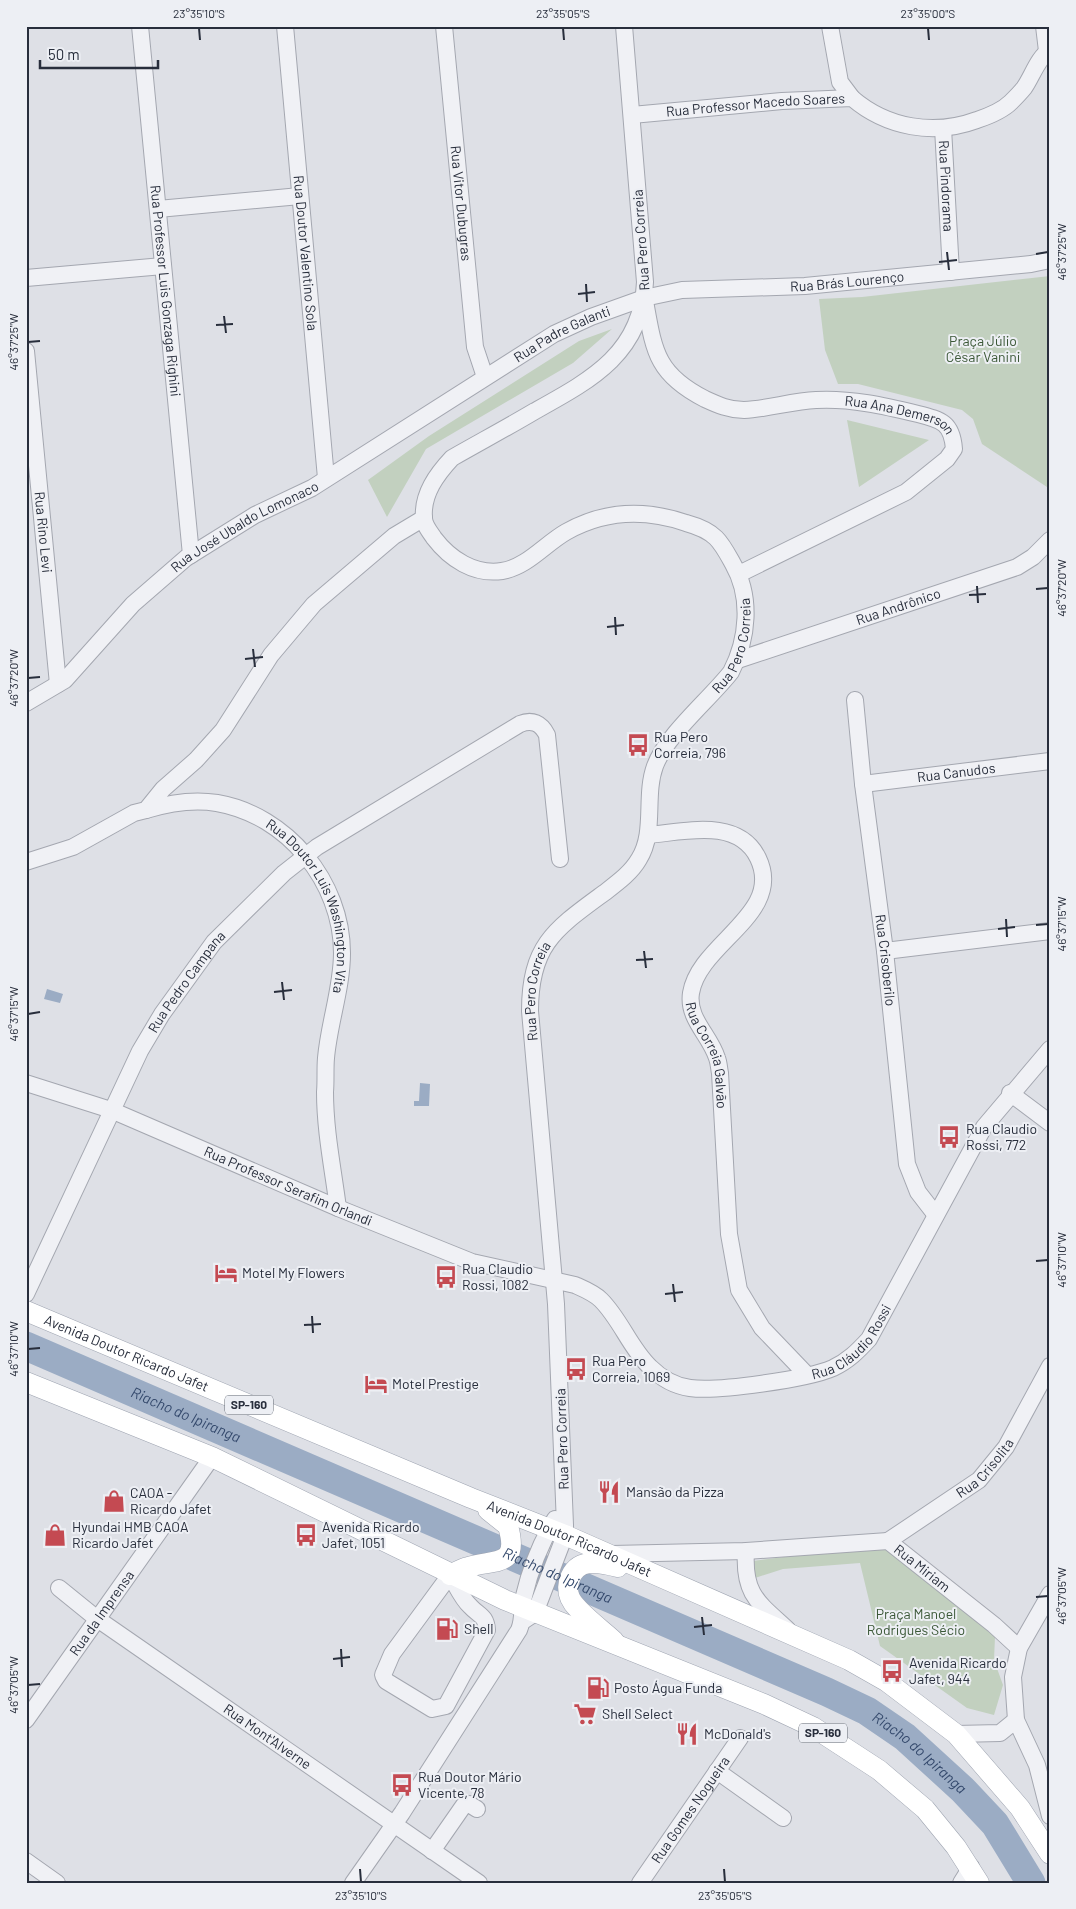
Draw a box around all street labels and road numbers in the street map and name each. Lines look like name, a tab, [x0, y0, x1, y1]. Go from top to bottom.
street label: Rua Professor Macedo Soares	[665, 89, 846, 120]
street label: Rua Pindorama	[936, 140, 958, 232]
street label: Rua Vitor Dubugras	[448, 145, 476, 262]
street label: Rua Doutor Valentino Sola	[291, 175, 322, 332]
street label: Rua Professor Luis Gonzaga Righini	[147, 184, 185, 397]
street label: Rua Pero Correia	[628, 189, 653, 291]
street label: Rua Brás Lourenço	[790, 267, 905, 294]
street label: Rua Padre Galanti	[510, 302, 613, 365]
street label: Rua Ana Demerson	[844, 391, 959, 437]
street label: Rua José Ubaldo Lomonaco	[167, 477, 322, 576]
street label: Rua Rino Levi	[32, 491, 56, 574]
street label: Rua Andrônico	[854, 584, 943, 628]
street label: Rua Pero Correia	[708, 597, 754, 696]
street label: Rua Canudos	[916, 759, 997, 785]
street label: Rua Doutor Luis Washington Vita	[263, 815, 351, 995]
street label: Rua Crisoberilo	[872, 913, 900, 1007]
street label: Rua Pedro Campana	[144, 927, 228, 1035]
street label: Rua Pero Correia	[521, 938, 554, 1042]
street label: Rua Correia Galvão	[683, 1000, 731, 1109]
street label: Rua Professor Serafim Orlandi	[202, 1142, 375, 1229]
street label: Rua Cláudio Rossi	[809, 1301, 894, 1382]
street label: Avenida Doutor Ricardo Jafet	[42, 1311, 211, 1395]
street label: Rua Pero Correia	[551, 1388, 572, 1490]
road number: SP-160	[225, 1396, 273, 1414]
street label: Rua Crisolita	[952, 1436, 1017, 1501]
street label: Avenida Doutor Ricardo Jafet	[485, 1496, 654, 1580]
street label: Rua Miriam	[891, 1540, 954, 1595]
street label: Rua da Imprensa	[65, 1567, 137, 1659]
street label: Rua Mont'Alverne	[220, 1700, 315, 1772]
road number: SP-160	[799, 1724, 847, 1742]
street label: Rua Gomes Nogueira	[647, 1753, 733, 1866]

